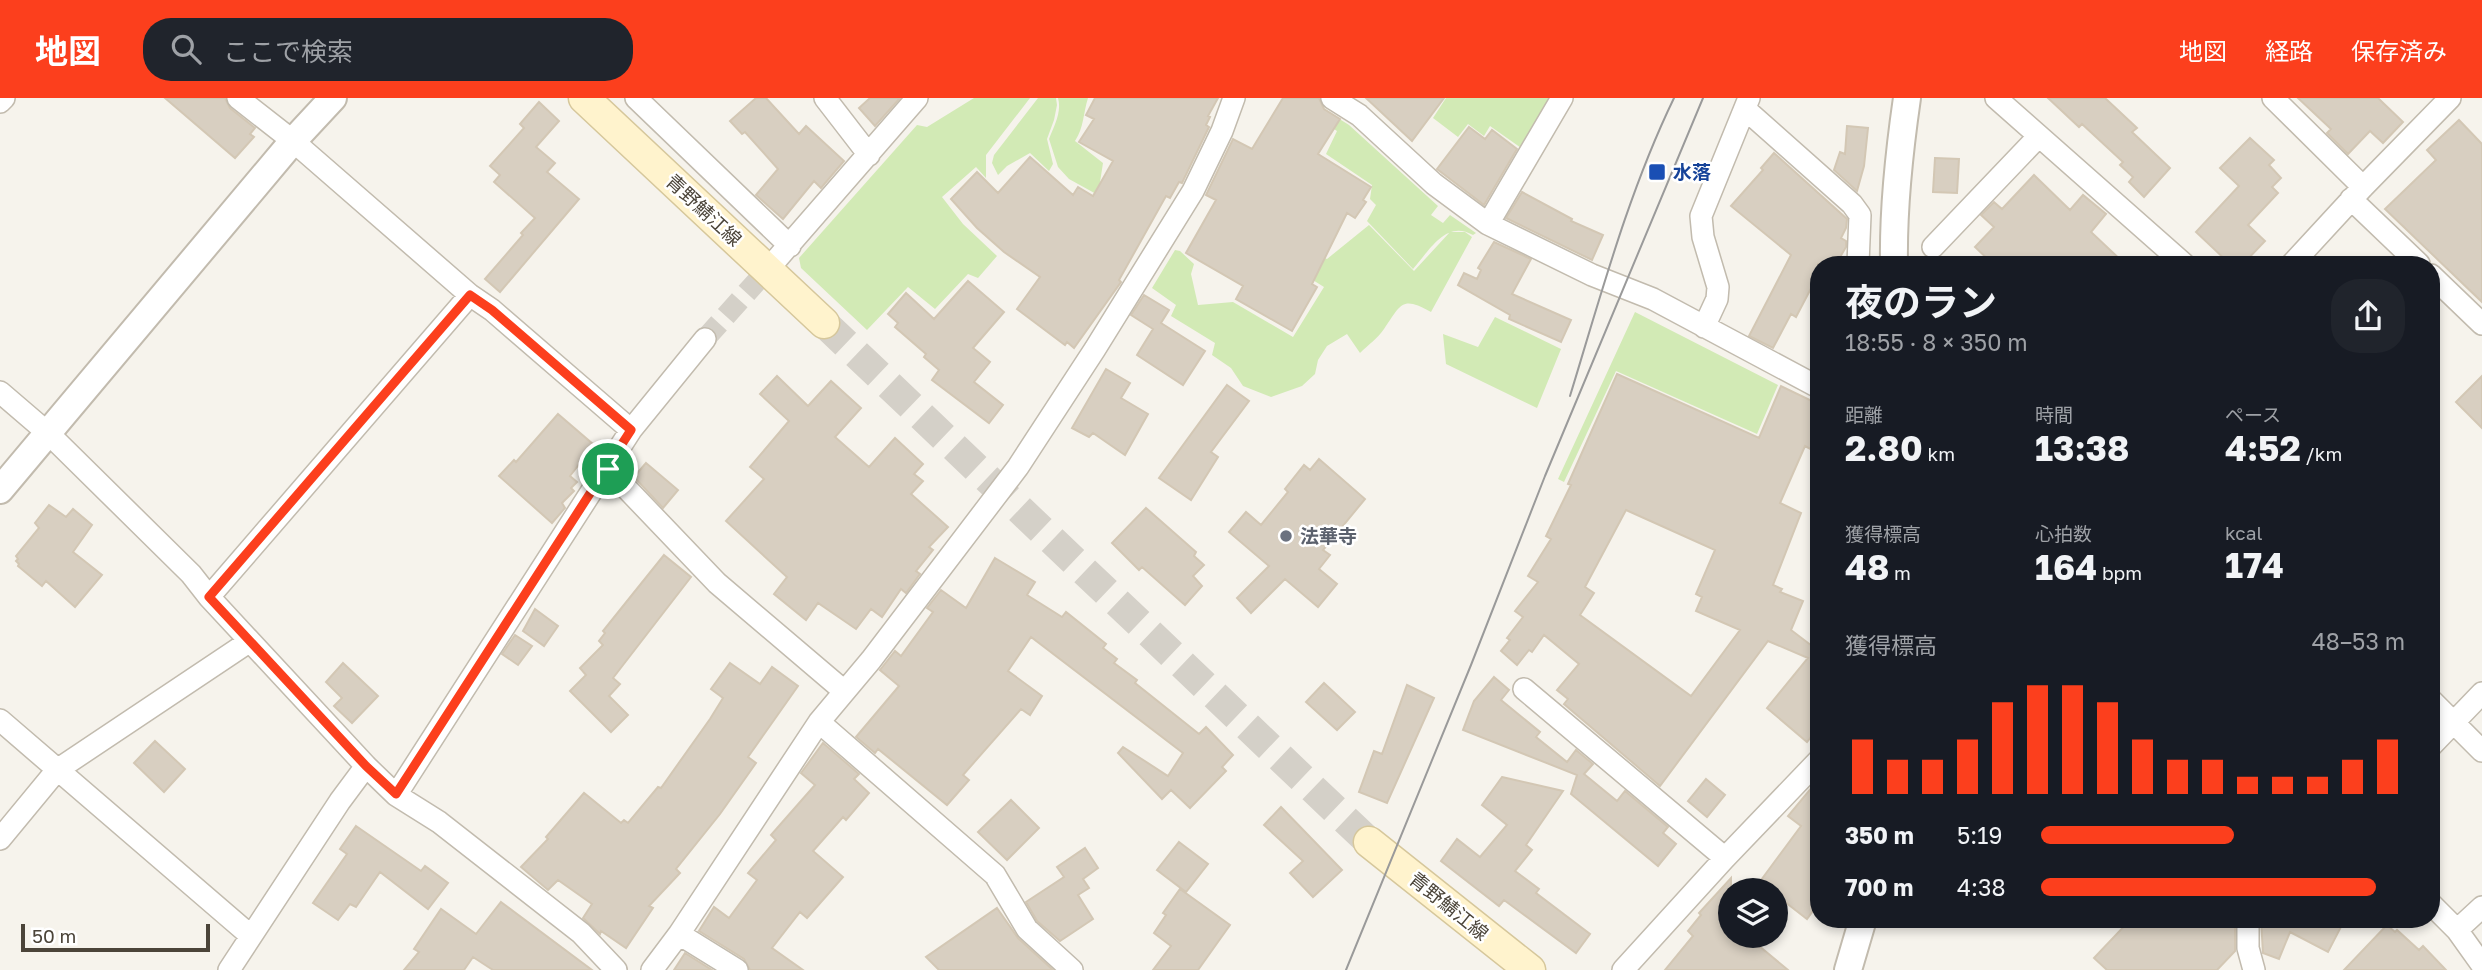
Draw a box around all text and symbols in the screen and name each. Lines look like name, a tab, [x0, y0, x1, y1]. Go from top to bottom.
search box	[143, 18, 633, 81]
icon: search	[167, 30, 205, 68]
text: 地図	[35, 31, 101, 70]
text: ここで検索	[223, 36, 353, 67]
text: 地図	[2179, 36, 2227, 65]
text: 経路	[2265, 36, 2313, 65]
text: 保存済み	[2351, 36, 2447, 65]
place label: 水落	[1673, 160, 1711, 183]
marker: 水落	[1647, 162, 1667, 182]
street label: 青野鯖江線	[662, 169, 747, 250]
text: 夜のラン	[1845, 279, 1997, 324]
button: share	[2331, 279, 2405, 353]
text: 18:55 · 8 × 350 m	[1845, 328, 2028, 356]
text: 距離	[1845, 403, 1883, 426]
text: 時間	[2035, 403, 2073, 426]
text: ペース	[2225, 403, 2281, 426]
text: 2.80	[1845, 427, 1923, 469]
text: 13:38	[2035, 427, 2129, 469]
text: 4:52	[2225, 427, 2301, 469]
pin	[578, 439, 638, 499]
text: km	[1923, 442, 1955, 465]
text: /km	[2301, 442, 2342, 465]
icon: arrive	[589, 450, 627, 488]
text: kcal	[2225, 521, 2263, 544]
text: 獲得標高	[1845, 522, 1921, 545]
text: 心拍数	[2035, 522, 2092, 545]
place label: 法華寺	[1300, 524, 1357, 547]
marker: 法華寺	[1278, 528, 1294, 544]
text: 174	[2225, 544, 2284, 586]
text: 48	[1845, 546, 1889, 588]
text: 164	[2035, 546, 2097, 588]
text: m	[1889, 561, 1911, 584]
text: bpm	[2097, 561, 2142, 584]
text: 48–53 m	[2312, 627, 2405, 655]
text: 獲得標高	[1845, 631, 1937, 659]
text: 350 m	[1845, 821, 1914, 849]
text: 5:19	[1957, 821, 2002, 849]
street label: 青野鯖江線	[1405, 867, 1493, 944]
text: 700 m	[1845, 873, 1913, 901]
text: 4:38	[1957, 873, 2005, 901]
map controls	[1718, 878, 1788, 948]
button: layers	[1718, 878, 1788, 948]
scale bar	[21, 921, 210, 953]
text: 50 m	[32, 924, 76, 947]

